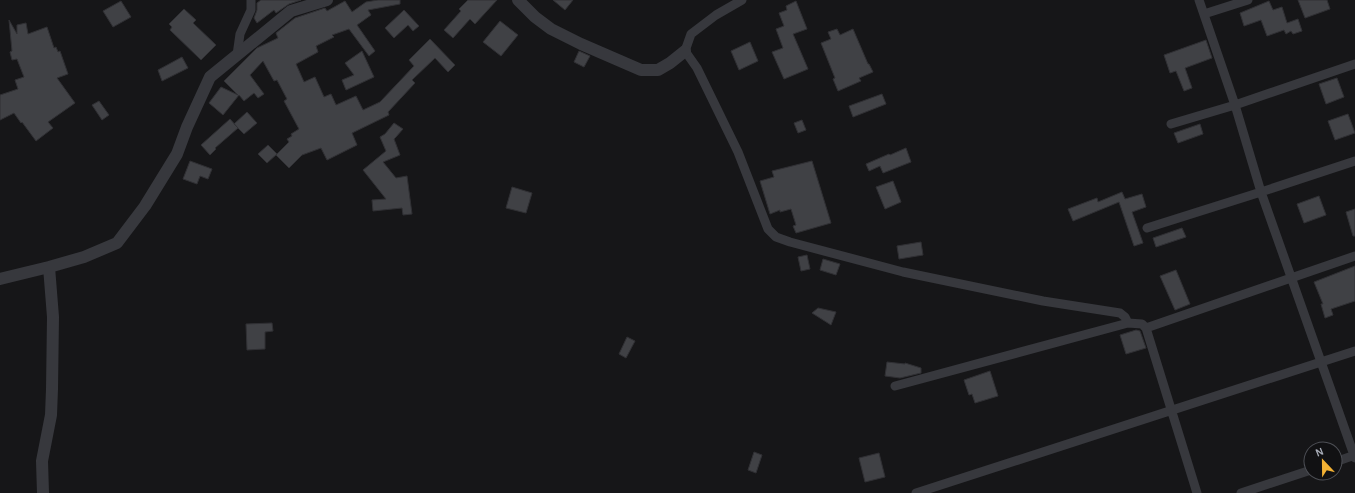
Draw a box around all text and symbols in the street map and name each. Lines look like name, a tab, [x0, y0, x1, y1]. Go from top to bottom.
north arrow	[1303, 441, 1343, 481]
text: N	[1314, 446, 1325, 459]

